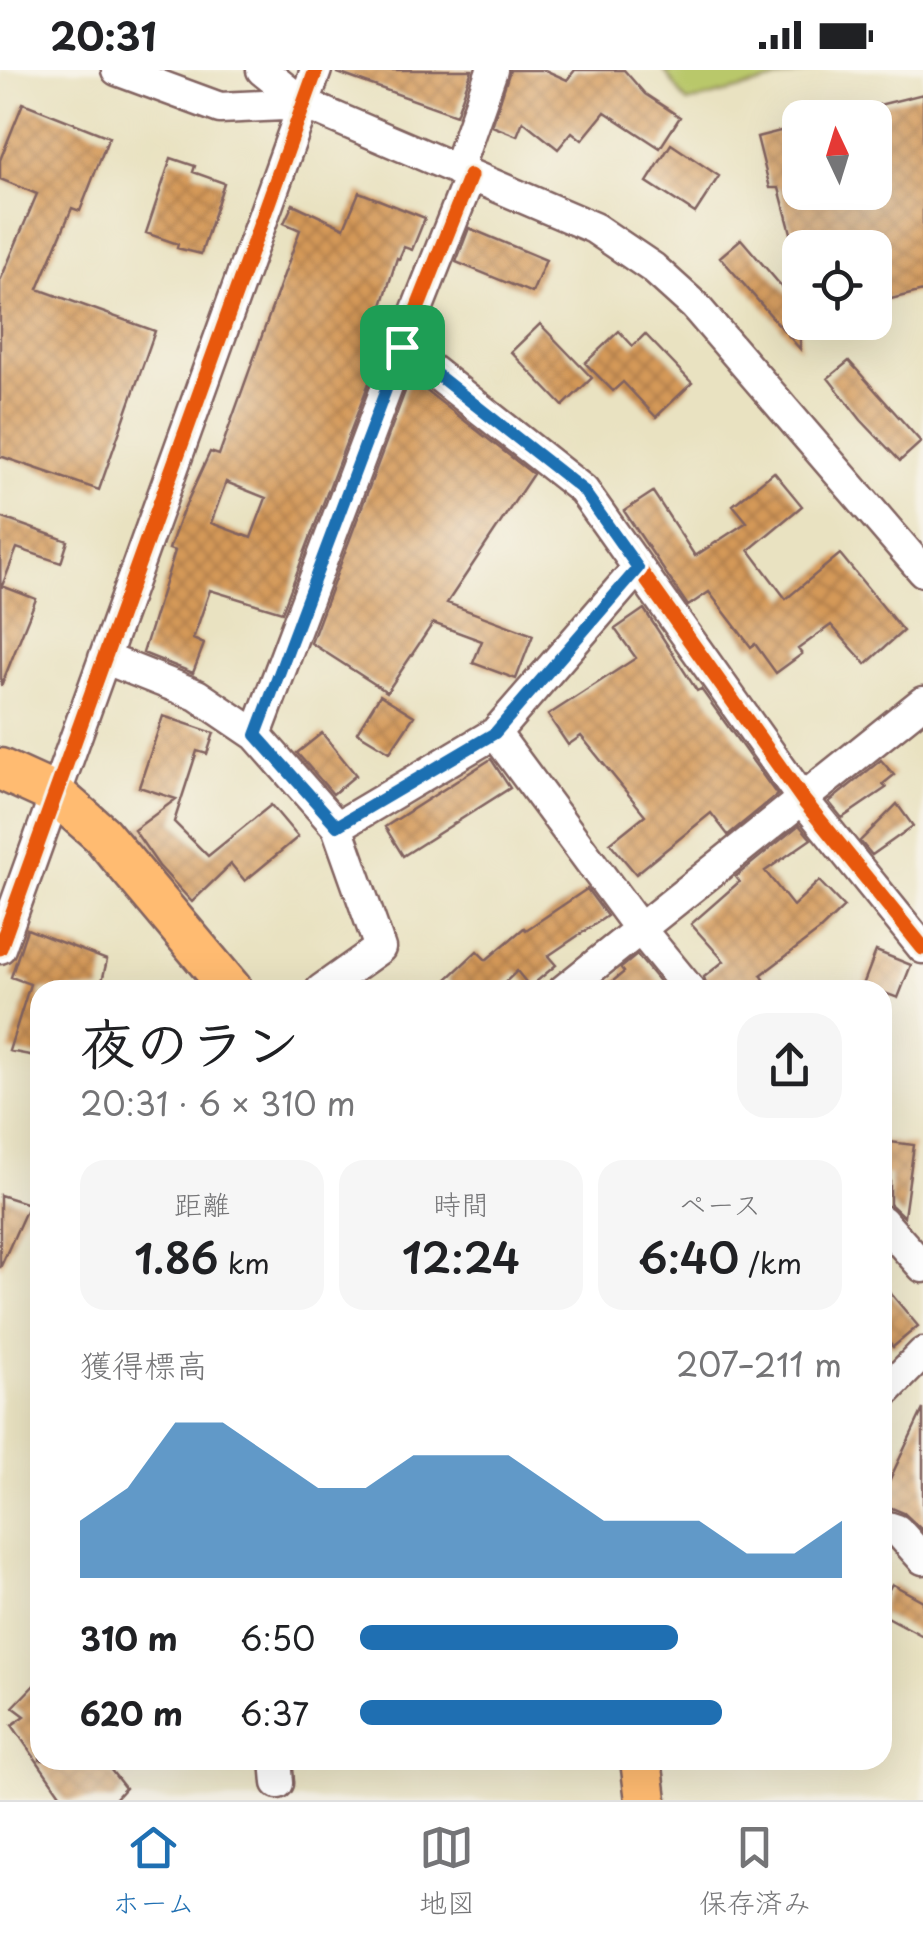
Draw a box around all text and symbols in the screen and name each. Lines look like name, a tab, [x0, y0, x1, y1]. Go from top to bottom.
text: 20:31	[50, 7, 157, 64]
north arrow	[782, 100, 892, 210]
map controls	[782, 100, 892, 340]
button: locate	[782, 230, 892, 340]
pin	[360, 305, 445, 390]
icon: arrive	[375, 320, 430, 375]
text: 夜のラン	[80, 1000, 300, 1083]
button: share	[737, 1013, 842, 1118]
text: 20:31 · 6 × 310 m	[80, 1079, 356, 1127]
text: 距離	[174, 1182, 230, 1225]
text: 時間	[433, 1182, 489, 1225]
text: ペース	[679, 1182, 761, 1225]
text: 1.86	[134, 1225, 219, 1288]
text: 12:24	[402, 1225, 520, 1288]
text: 6:40	[638, 1225, 739, 1288]
text: km	[219, 1241, 270, 1284]
text: /km	[739, 1241, 802, 1284]
text: 獲得標高	[80, 1340, 208, 1388]
text: 207–211 m	[676, 1340, 842, 1388]
text: 310 m	[80, 1614, 178, 1662]
text: 6:50	[240, 1614, 315, 1662]
text: 620 m	[80, 1689, 183, 1737]
text: 6:37	[240, 1689, 309, 1737]
tab: ホーム	[112, 1820, 195, 1923]
tab: 地図	[419, 1820, 475, 1923]
tab: 保存済み	[699, 1820, 811, 1923]

